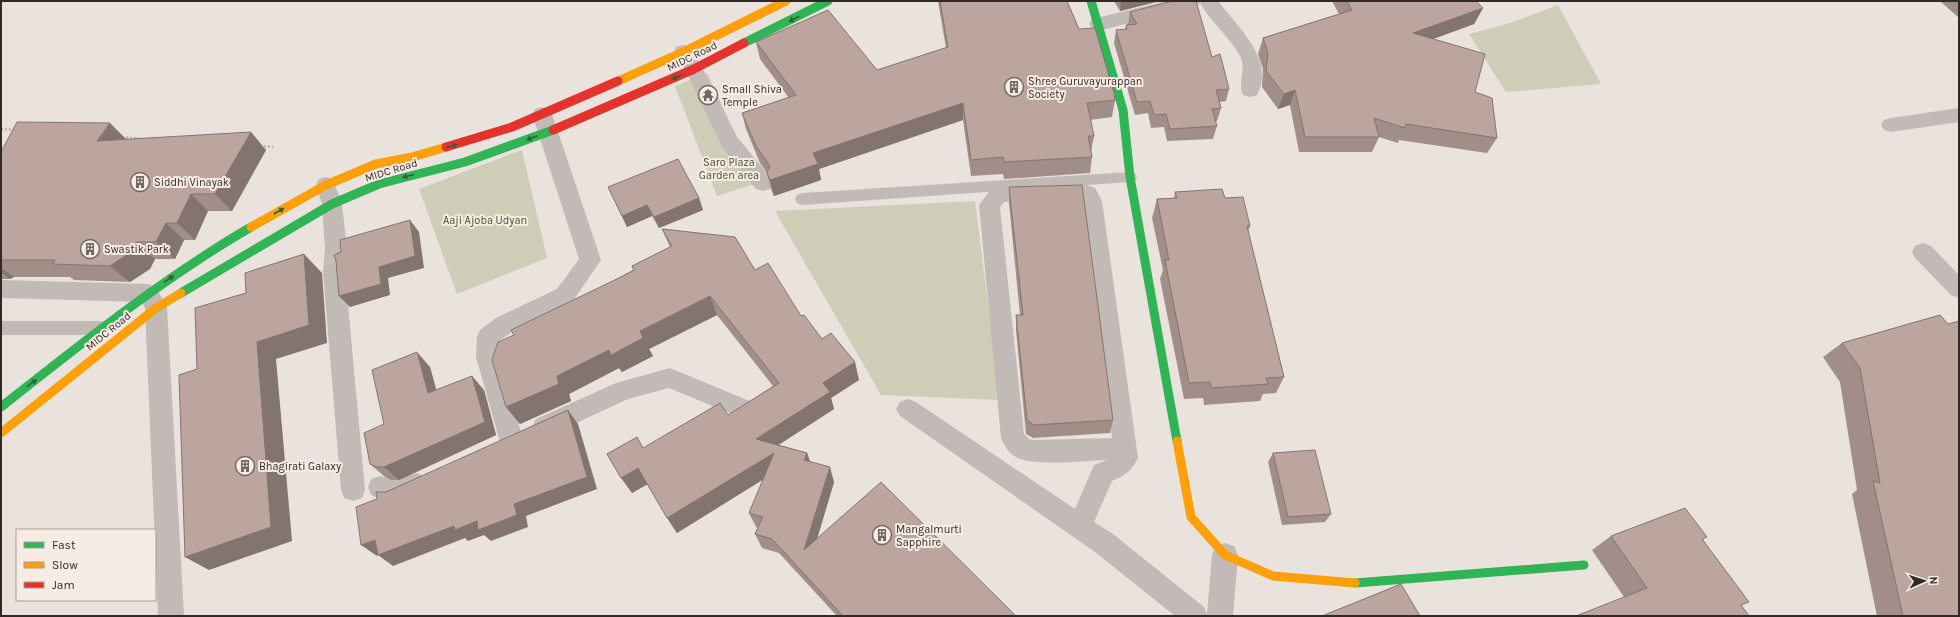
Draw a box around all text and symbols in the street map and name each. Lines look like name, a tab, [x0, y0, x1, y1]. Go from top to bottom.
one-way arrow	[788, 16, 799, 22]
street label: MIDC Road	[665, 39, 719, 74]
one-way arrow	[672, 74, 683, 80]
place label: Shree Guruvayurappan Society	[1028, 75, 1143, 101]
building icon: Shree Guruvayurappan Society	[1003, 76, 1025, 98]
place label: Small Shiva Temple	[722, 83, 782, 109]
temple icon: Small Shiva Temple	[697, 84, 719, 106]
one-way arrow	[525, 136, 537, 142]
one-way arrow	[446, 143, 458, 149]
street label: MIDC Road	[363, 156, 419, 185]
park label: Saro Plaza Garden area	[699, 156, 759, 182]
building icon: Siddhi Vinayak	[129, 171, 151, 193]
one-way arrow	[402, 174, 414, 180]
place label: Siddhi Vinayak	[154, 176, 229, 189]
one-way arrow	[273, 207, 285, 214]
park label: Aaji Ajoba Udyan	[443, 214, 527, 227]
building icon: Swastik Park	[79, 238, 101, 260]
place label: Swastik Park	[104, 243, 169, 256]
one-way arrow	[163, 275, 174, 283]
street label: MIDC Road	[83, 309, 134, 354]
one-way arrow	[26, 379, 37, 388]
building icon: Bhagirati Galaxy	[234, 455, 256, 477]
place label: Bhagirati Galaxy	[259, 460, 341, 473]
place label: Mangalmurti Sapphire	[896, 523, 962, 549]
building icon: Mangalmurti Sapphire	[871, 524, 893, 546]
legend	[16, 529, 156, 601]
text: Fast	[52, 538, 76, 552]
text: Slow	[52, 558, 78, 572]
north arrow	[1904, 561, 1944, 601]
text: N	[1927, 576, 1940, 585]
text: Jam	[52, 578, 75, 592]

